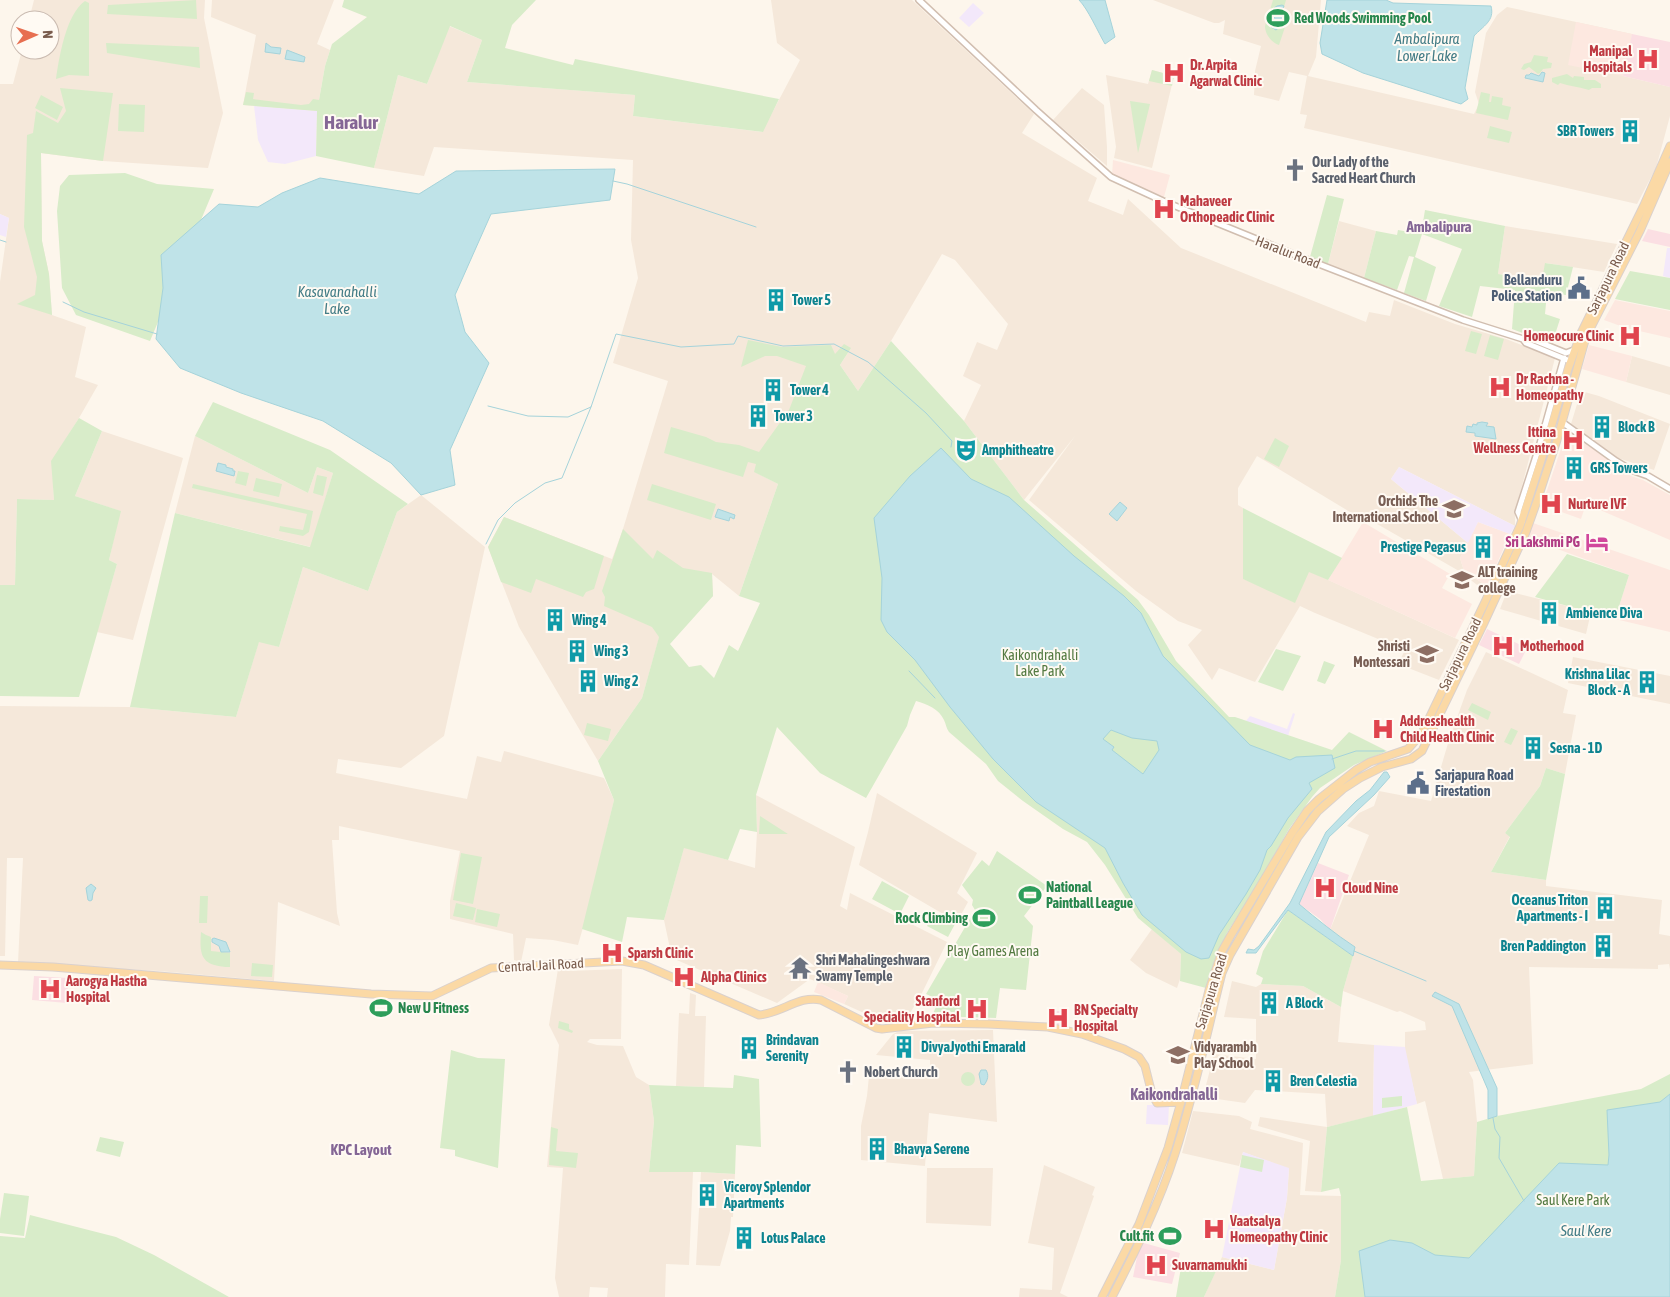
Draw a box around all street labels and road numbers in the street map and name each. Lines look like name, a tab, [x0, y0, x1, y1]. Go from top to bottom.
street label: Haralur Road	[1253, 232, 1323, 272]
street label: Sarjapura Road	[1584, 239, 1632, 317]
street label: Sarjapura Road	[1436, 615, 1484, 693]
street label: Sarjapura Road	[1192, 951, 1230, 1031]
street label: Central Jail Road	[498, 955, 584, 975]

